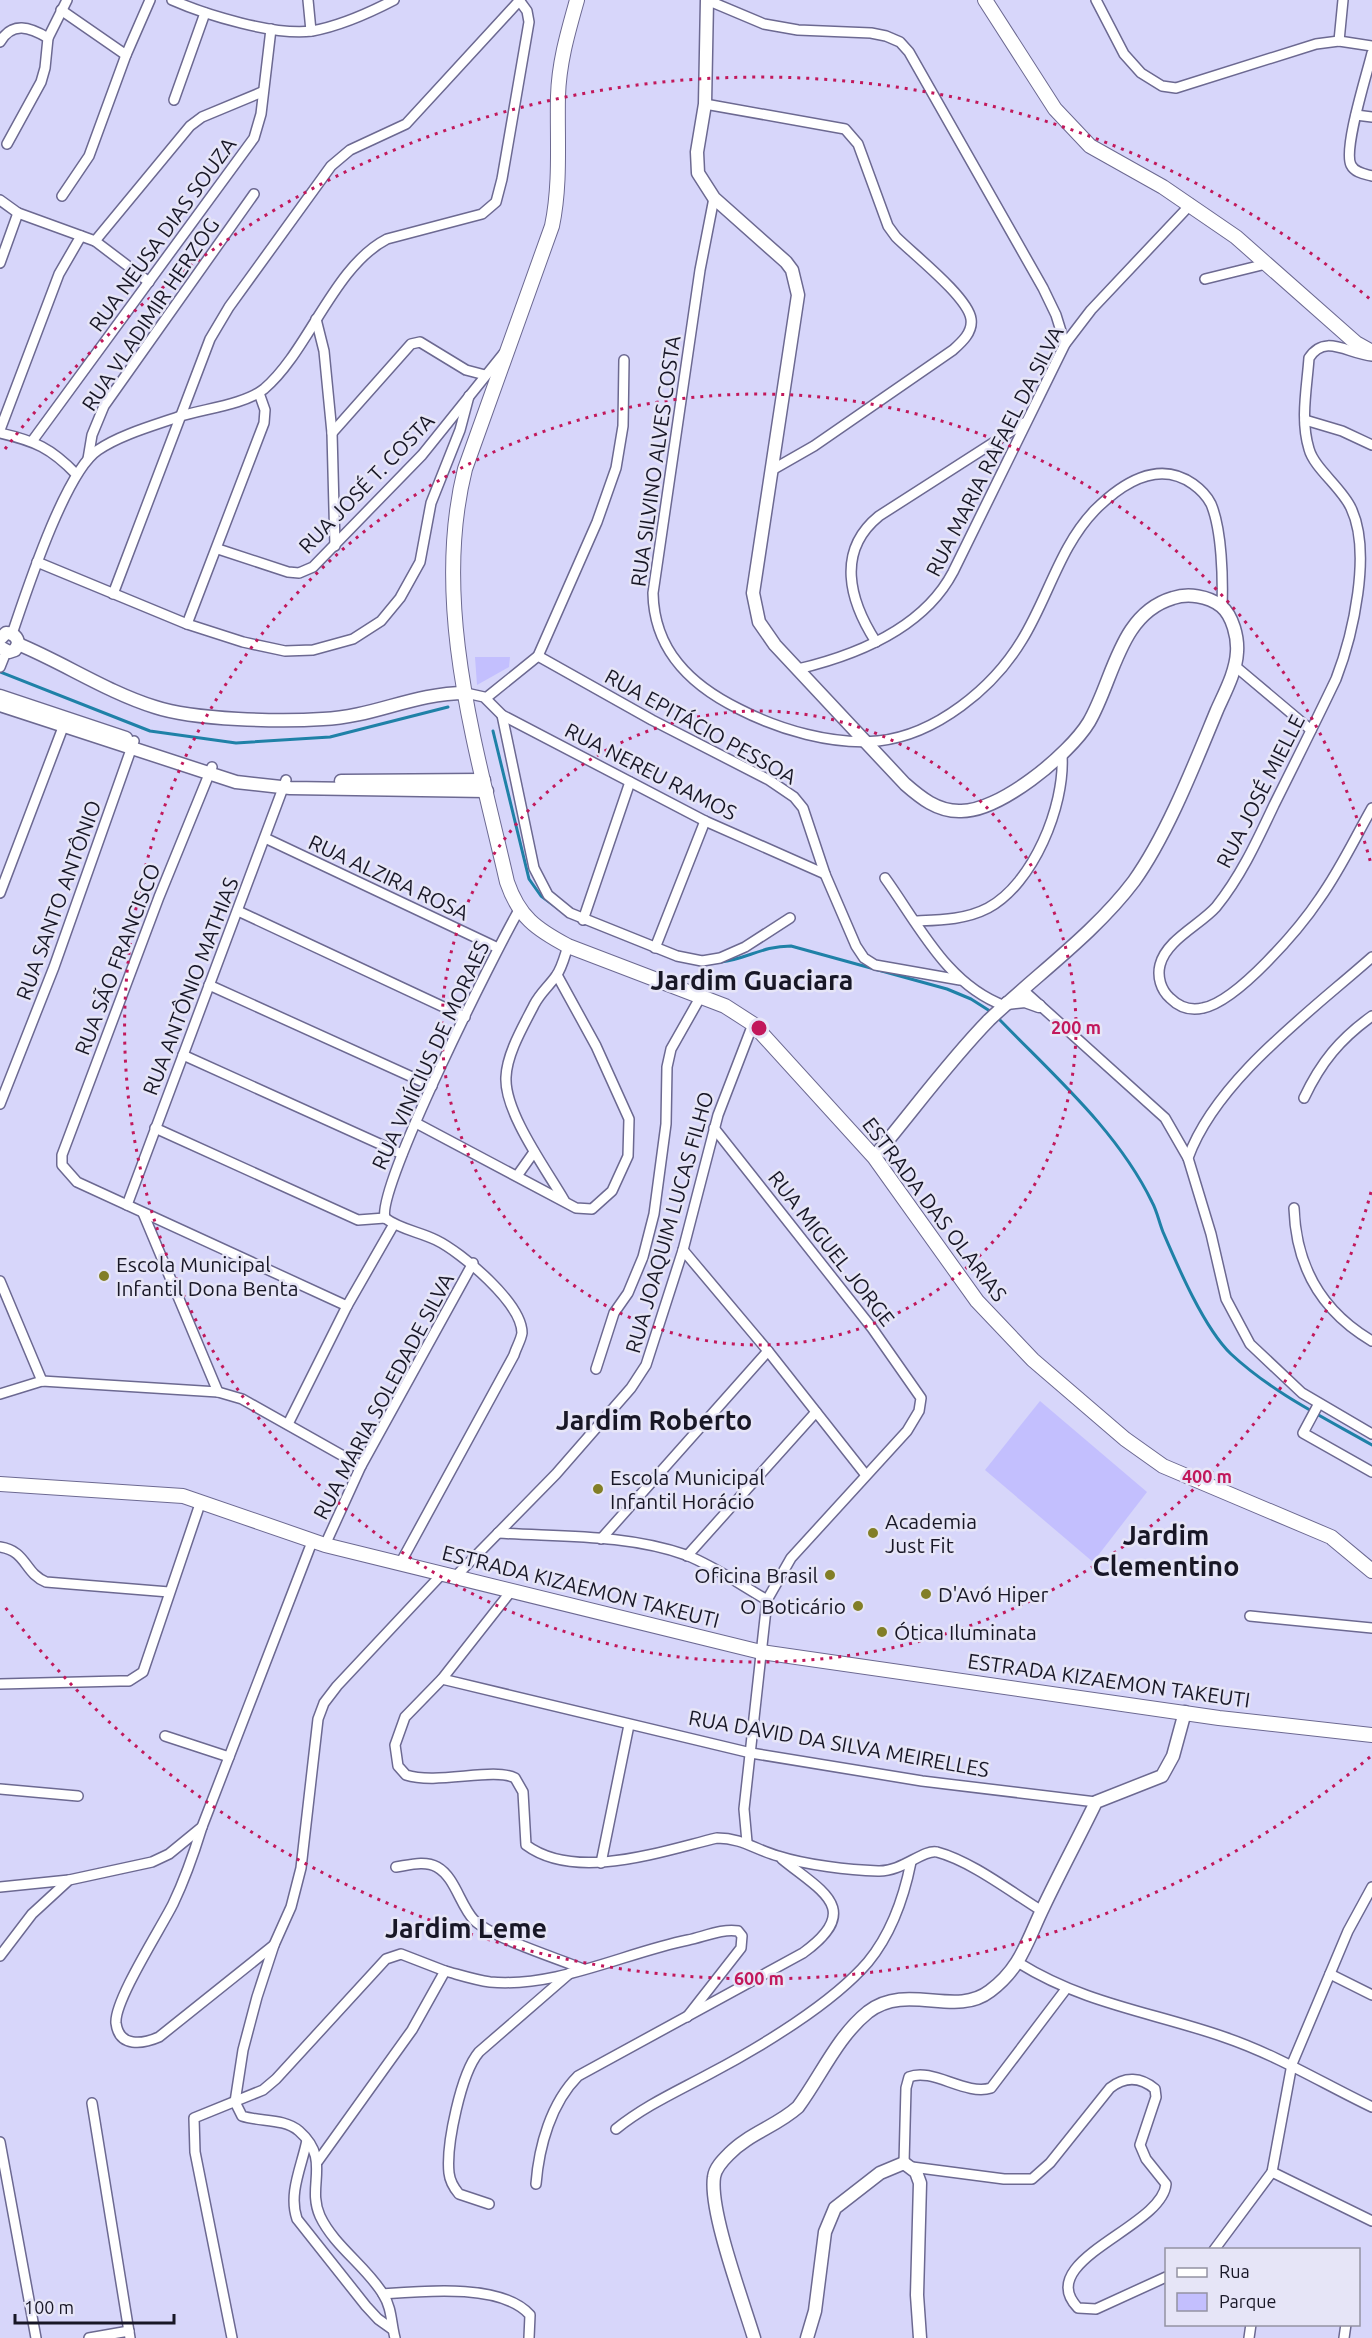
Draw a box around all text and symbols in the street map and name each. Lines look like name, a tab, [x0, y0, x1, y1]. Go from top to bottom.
street label: RUA NEUSA DIAS SOUZA	[84, 132, 241, 336]
street label: RUA VLADIMIR HERZOG	[76, 213, 224, 415]
street label: RUA MARIA RAFAEL DA SILVA	[920, 322, 1068, 580]
street label: RUA SILVINO ALVES COSTA	[625, 334, 685, 588]
street label: RUA JOSÉ T. COSTA	[293, 408, 439, 558]
street label: RUA EPITÁCIO PESSOA	[601, 663, 801, 789]
street label: RUA JOSÉ MIELLE	[1211, 710, 1309, 872]
street label: RUA NEREU RAMOS	[561, 717, 741, 825]
street label: RUA SANTO ANTÔNIO	[11, 797, 105, 1003]
street label: RUA ALZIRA ROSA	[305, 829, 473, 925]
street label: RUA SÃO FRANCISCO	[69, 860, 165, 1058]
street label: RUA ANTÔNIO MATHIAS	[137, 874, 243, 1098]
street label: RUA VINÍCIUS DE MORAES	[366, 937, 494, 1173]
district label: Jardim Guaciara	[650, 965, 854, 995]
text: 200 m	[1051, 1017, 1101, 1037]
centre of rings	[749, 1018, 769, 1038]
street label: RUA JOAQUIM LUCAS FILHO	[620, 1089, 718, 1355]
street label: ESTRADA DAS OLARIAS	[858, 1112, 1012, 1306]
street label: RUA MIGUEL JORGE	[764, 1166, 900, 1330]
place label: Escola Municipal Infantil Dona Benta	[116, 1252, 298, 1300]
marker: Escola Municipal Infantil Dona Benta	[97, 1269, 111, 1283]
street label: RUA MARIA SOLEDADE SILVA	[308, 1269, 458, 1523]
district label: Jardim Roberto	[556, 1405, 752, 1435]
place label: Escola Municipal Infantil Horácio	[610, 1465, 765, 1513]
text: 400 m	[1182, 1466, 1232, 1486]
marker: Escola Municipal Infantil Horácio	[591, 1482, 605, 1496]
place label: Academia Just Fit	[885, 1509, 977, 1557]
district label: Jardim Clementino	[1093, 1520, 1239, 1581]
marker: Academia Just Fit	[866, 1526, 880, 1540]
street label: ESTRADA KIZAEMON TAKEUTI	[440, 1540, 722, 1632]
place label: Oficina Brasil	[694, 1563, 818, 1587]
marker: Oficina Brasil	[823, 1568, 837, 1582]
place label: D'Avó Hiper	[938, 1582, 1049, 1606]
marker: D'Avó Hiper	[919, 1587, 933, 1601]
place label: O Boticário	[740, 1594, 846, 1618]
marker: O Boticário	[851, 1599, 865, 1613]
place label: Ótica Iluminata	[894, 1620, 1037, 1644]
marker: Ótica Iluminata	[875, 1625, 889, 1639]
street label: ESTRADA KIZAEMON TAKEUTI	[966, 1648, 1252, 1712]
street label: RUA DAVID DA SILVA MEIRELLES	[687, 1705, 991, 1781]
district label: Jardim Leme	[385, 1913, 547, 1943]
text: 600 m	[734, 1968, 784, 1988]
legend	[1165, 2248, 1360, 2326]
text: Rua	[1219, 2261, 1250, 2281]
scale bar	[15, 2287, 174, 2325]
text: Parque	[1219, 2291, 1276, 2311]
text: 100 m	[24, 2297, 74, 2317]

